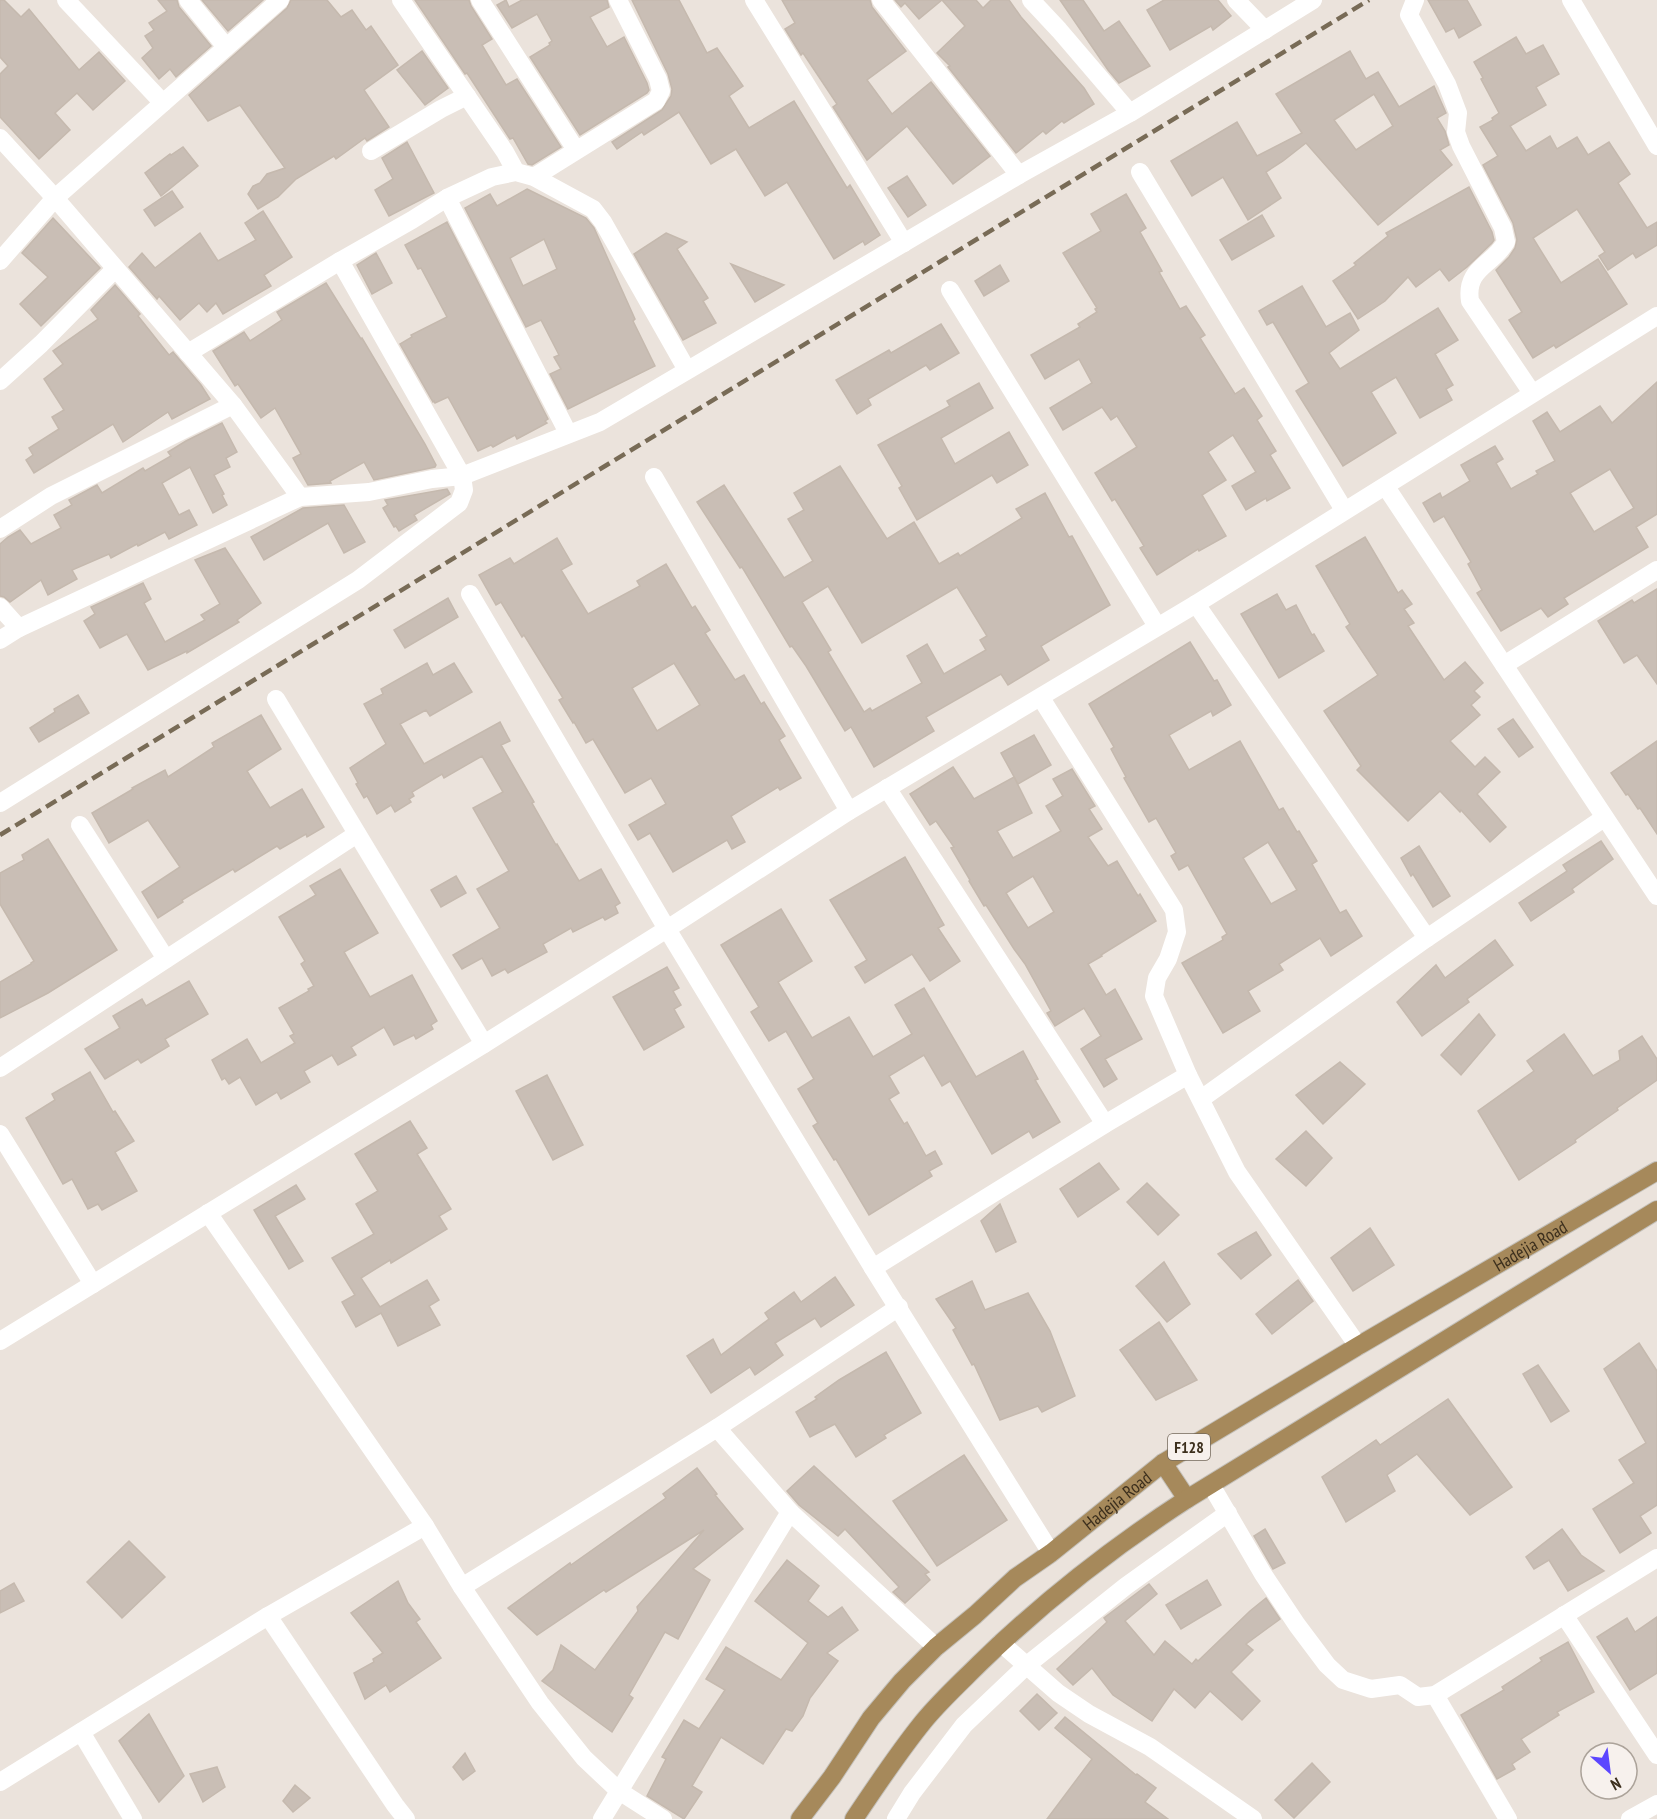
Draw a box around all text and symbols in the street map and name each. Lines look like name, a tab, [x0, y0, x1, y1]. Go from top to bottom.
street label: Hadejia Road	[1489, 1215, 1571, 1276]
road number: F128	[1168, 1434, 1210, 1460]
street label: Hadejia Road	[1078, 1466, 1156, 1535]
north arrow	[1579, 1741, 1639, 1801]
text: N	[1608, 1773, 1625, 1795]

